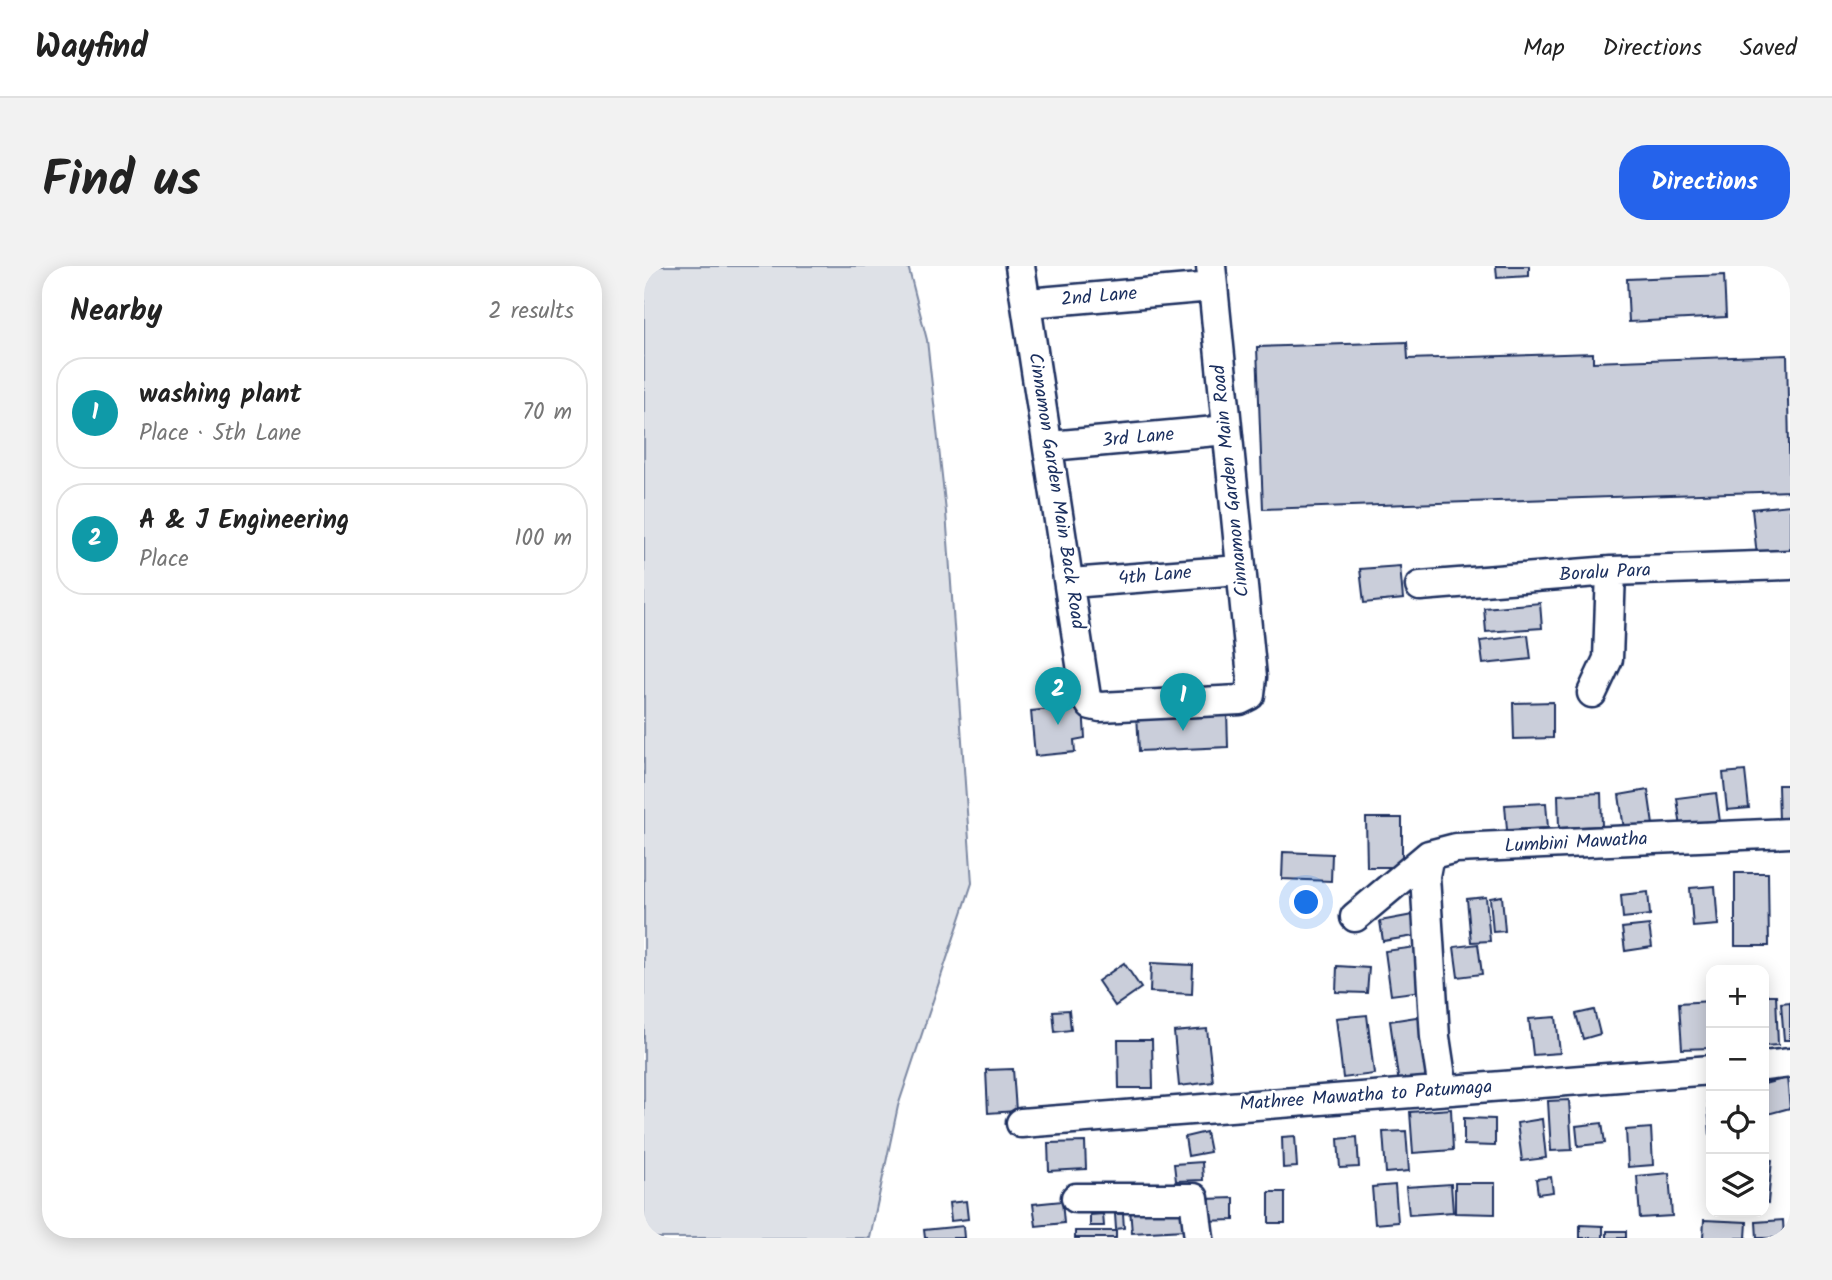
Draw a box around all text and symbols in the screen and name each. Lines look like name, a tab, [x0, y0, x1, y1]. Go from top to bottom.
text: Wayfind	[35, 22, 148, 75]
text: Map	[1523, 29, 1565, 68]
text: Directions	[1603, 29, 1702, 68]
text: Saved	[1740, 29, 1797, 68]
text: Find us	[42, 143, 200, 221]
button: Directions	[1619, 145, 1790, 220]
street label: 2nd Lane	[1060, 279, 1139, 315]
text: Nearby	[70, 288, 162, 336]
text: 2 results	[488, 294, 574, 330]
street label: Cinnamon Garden Main Back Road	[1019, 351, 1093, 632]
street label: Cinnamon Garden Main Road	[1204, 363, 1258, 599]
text: washing plant	[139, 374, 301, 416]
text: 1	[92, 395, 98, 431]
text: 70 m	[522, 395, 572, 431]
text: Place · 5th Lane	[139, 416, 301, 452]
street label: 3rd Lane	[1101, 420, 1176, 456]
text: A & J Engineering	[139, 500, 349, 542]
text: 2	[88, 521, 102, 557]
text: 100 m	[514, 521, 572, 557]
text: Place	[139, 542, 189, 578]
street label: Boralu Para	[1558, 556, 1652, 590]
street label: 4th Lane	[1117, 558, 1193, 594]
pin: 2	[1035, 667, 1081, 725]
pin: 1	[1160, 673, 1206, 731]
street label: Lumbini Mawatha	[1504, 824, 1648, 862]
your location	[1289, 885, 1323, 919]
map controls	[1706, 965, 1769, 1217]
button: +	[1706, 965, 1769, 1028]
button: −	[1706, 1028, 1769, 1091]
street label: Mathree Mawatha to Patumaga	[1239, 1072, 1493, 1120]
button: locate	[1706, 1091, 1769, 1154]
button: layers	[1706, 1154, 1769, 1217]

